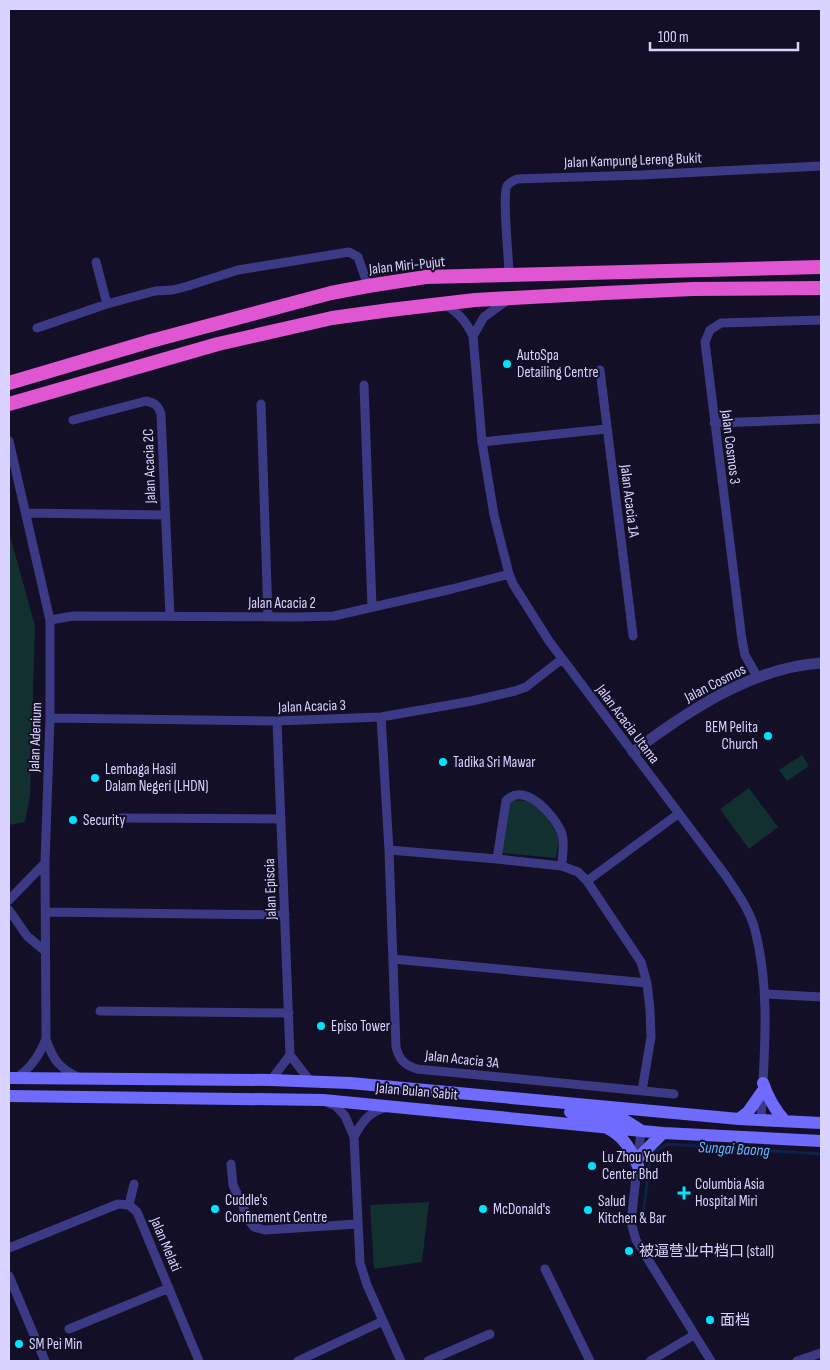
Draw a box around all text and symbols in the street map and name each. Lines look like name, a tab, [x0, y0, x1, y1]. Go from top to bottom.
scale bar	[650, 20, 798, 52]
text: 100 m	[658, 28, 689, 47]
street label: Jalan Kampung Lereng Bukit	[563, 149, 703, 172]
street label: Jalan Miri-Pujut	[367, 252, 447, 279]
place label: AutoSpa Detailing Centre	[516, 346, 598, 382]
marker: AutoSpa Detailing Centre	[501, 358, 513, 370]
street label: Jalan Cosmos 3	[716, 408, 744, 485]
street label: Jalan Acacia 2C	[139, 428, 160, 505]
street label: Jalan Acacia 1A	[615, 463, 643, 539]
street label: Jalan Acacia 2	[247, 594, 316, 613]
street label: Jalan Cosmos	[681, 660, 749, 707]
street label: Jalan Acacia Utama	[591, 680, 664, 768]
street label: Jalan Acacia 3	[277, 696, 346, 717]
street label: Jalan Adenium	[25, 702, 46, 773]
place label: BEM Pelita Church	[705, 718, 758, 754]
marker: BEM Pelita Church	[762, 730, 774, 742]
place label: Tadika Sri Mawar	[453, 753, 536, 772]
marker: Tadika Sri Mawar	[437, 756, 449, 768]
place label: Lembaga Hasil Dalam Negeri (LHDN)	[105, 760, 208, 796]
marker: Lembaga Hasil Dalam Negeri (LHDN)	[89, 772, 101, 784]
place label: Security	[83, 811, 125, 830]
marker: Security	[67, 814, 79, 826]
street label: Jalan Episcia	[260, 858, 281, 921]
place label: Episo Tower	[331, 1017, 391, 1036]
marker: Episo Tower	[315, 1020, 327, 1032]
street label: Jalan Acacia 3A	[423, 1046, 500, 1073]
street label: Jalan Bulan Sabit	[374, 1078, 459, 1105]
water label: Sungai Baong	[698, 1138, 771, 1161]
place label: Lu Zhou Youth Center Bhd	[602, 1148, 673, 1184]
marker: Lu Zhou Youth Center Bhd	[586, 1160, 598, 1172]
place label: Columbia Asia Hospital Miri	[695, 1175, 765, 1211]
marker: Columbia Asia Hospital Miri	[677, 1186, 691, 1200]
place label: Cuddle's Confinement Centre	[225, 1191, 327, 1227]
place label: Salud Kitchen & Bar	[598, 1192, 667, 1228]
place label: McDonald's	[493, 1200, 551, 1219]
marker: Cuddle's Confinement Centre	[209, 1203, 221, 1215]
marker: McDonald's	[477, 1203, 489, 1215]
marker: Salud Kitchen & Bar	[582, 1204, 594, 1216]
street label: Jalan Melati	[145, 1213, 186, 1274]
place label: 被逼营业中档口 (stall)	[639, 1242, 774, 1261]
marker: 被逼营业中档口 (stall)	[623, 1245, 635, 1257]
place label: 面档	[720, 1311, 750, 1330]
marker: 面档	[704, 1314, 716, 1326]
place label: SM Pei Min	[29, 1335, 82, 1354]
marker: SM Pei Min	[13, 1338, 25, 1350]

